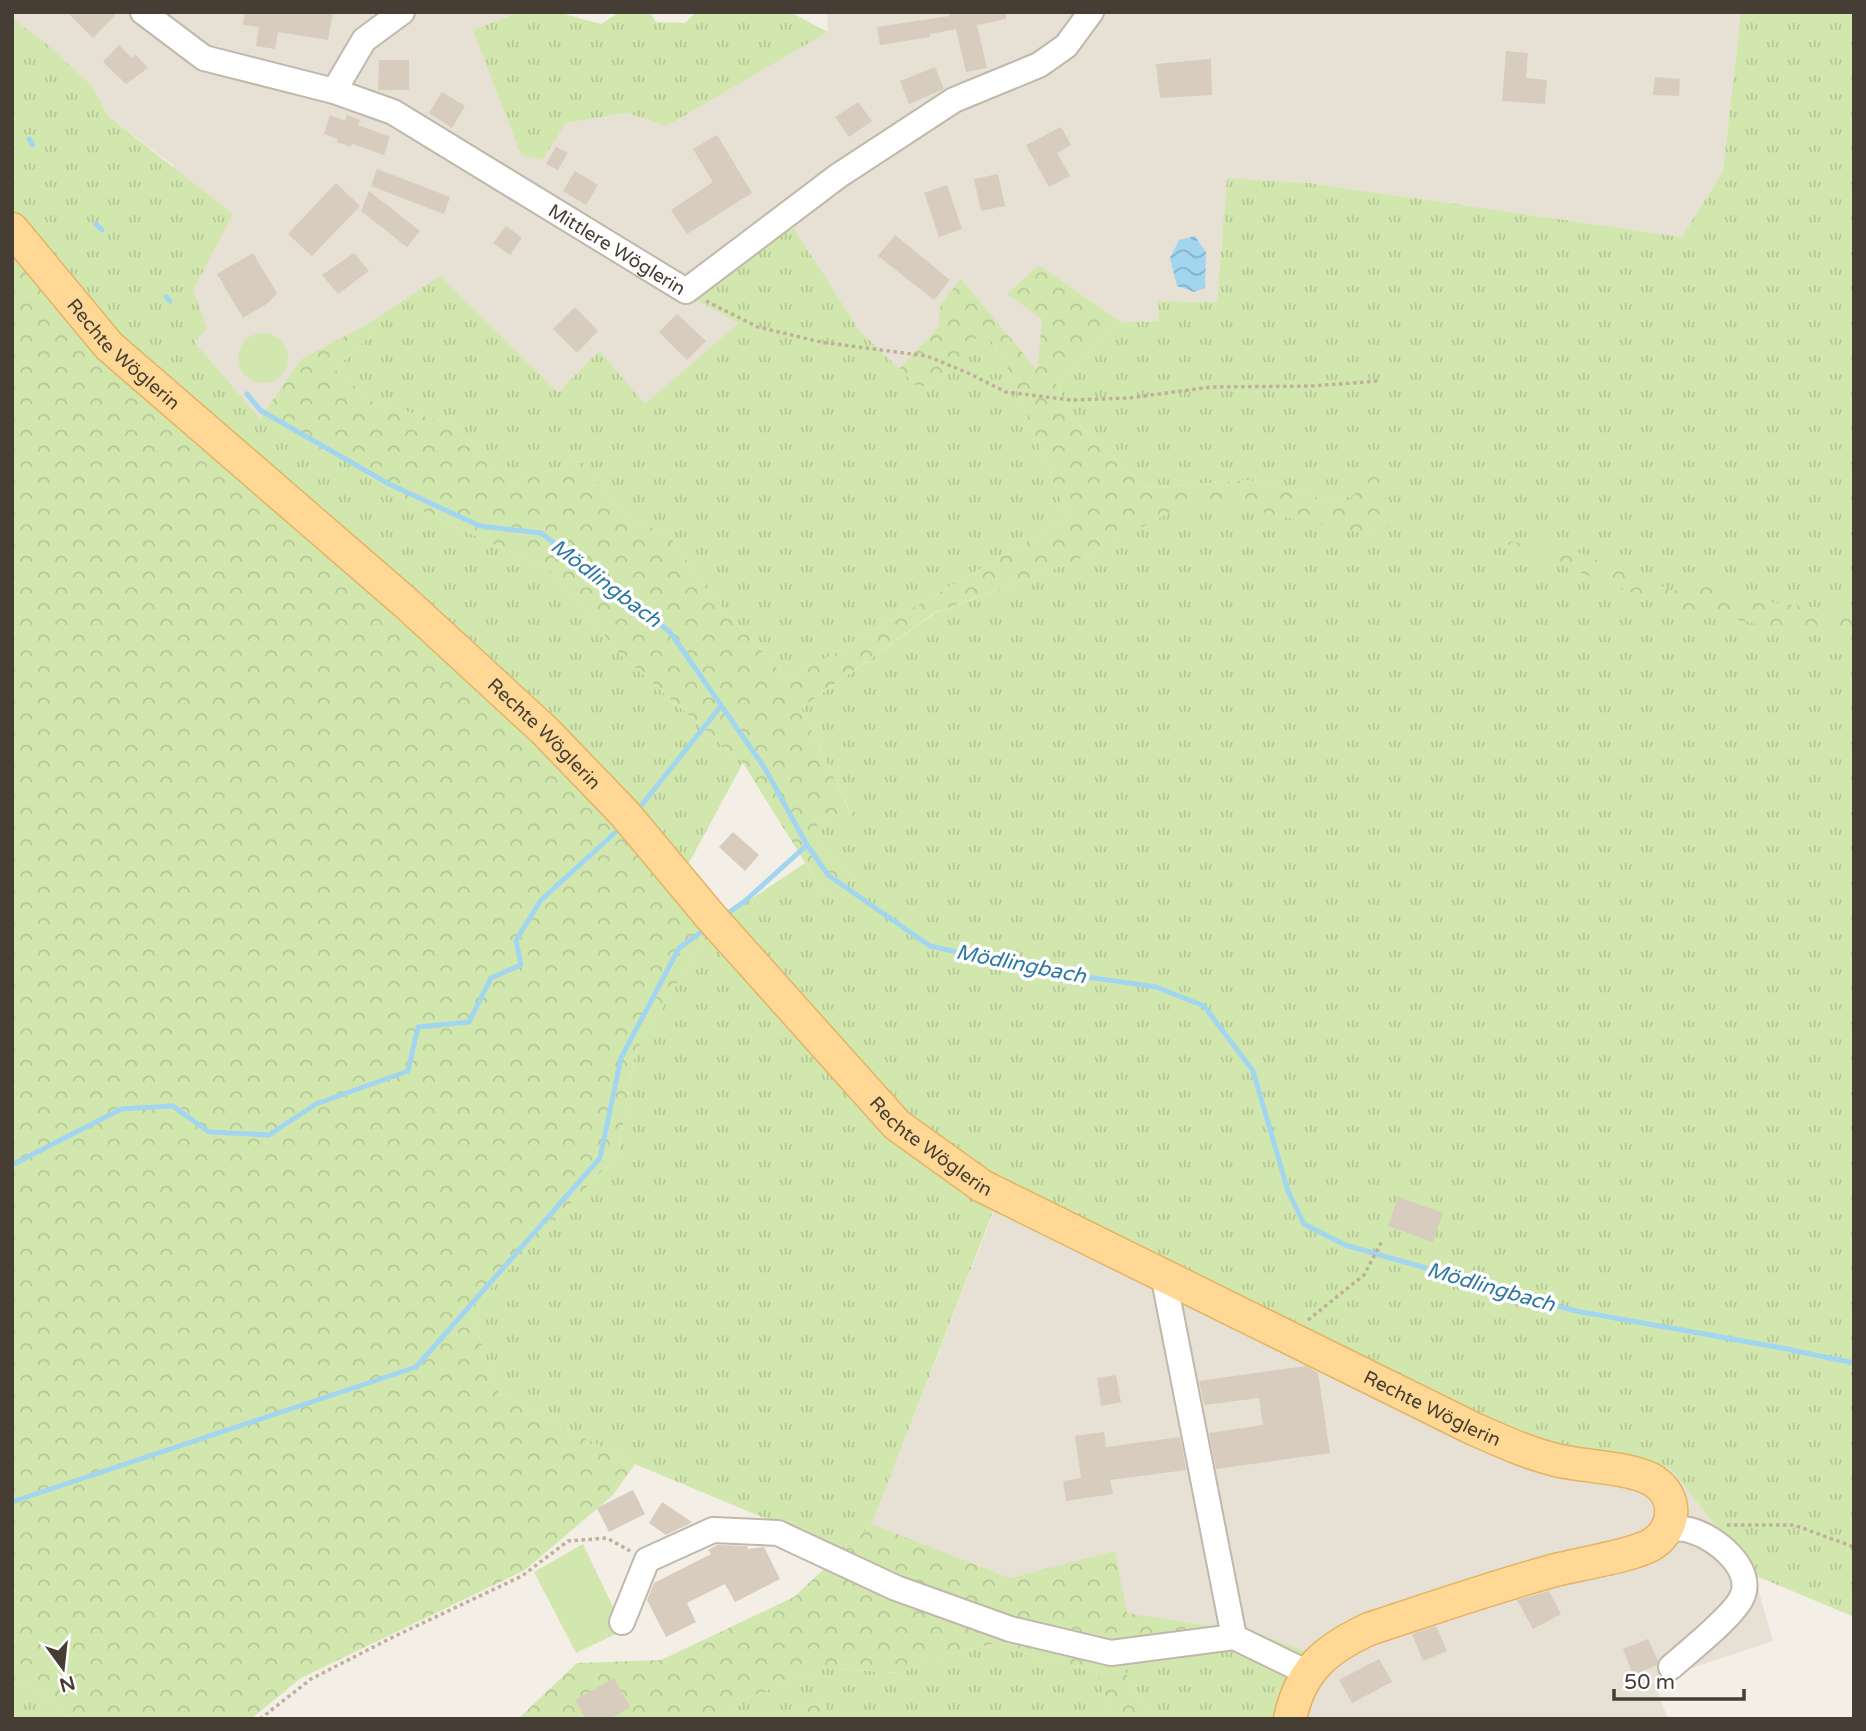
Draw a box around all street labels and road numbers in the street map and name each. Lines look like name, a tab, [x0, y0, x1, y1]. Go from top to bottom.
street label: Mittlere Wöglerin	[544, 200, 689, 300]
street label: Rechte Wöglerin	[62, 294, 184, 415]
street label: Rechte Wöglerin	[483, 674, 605, 794]
street label: Rechte Wöglerin	[865, 1092, 995, 1201]
street label: Rechte Wöglerin	[1360, 1366, 1504, 1451]

